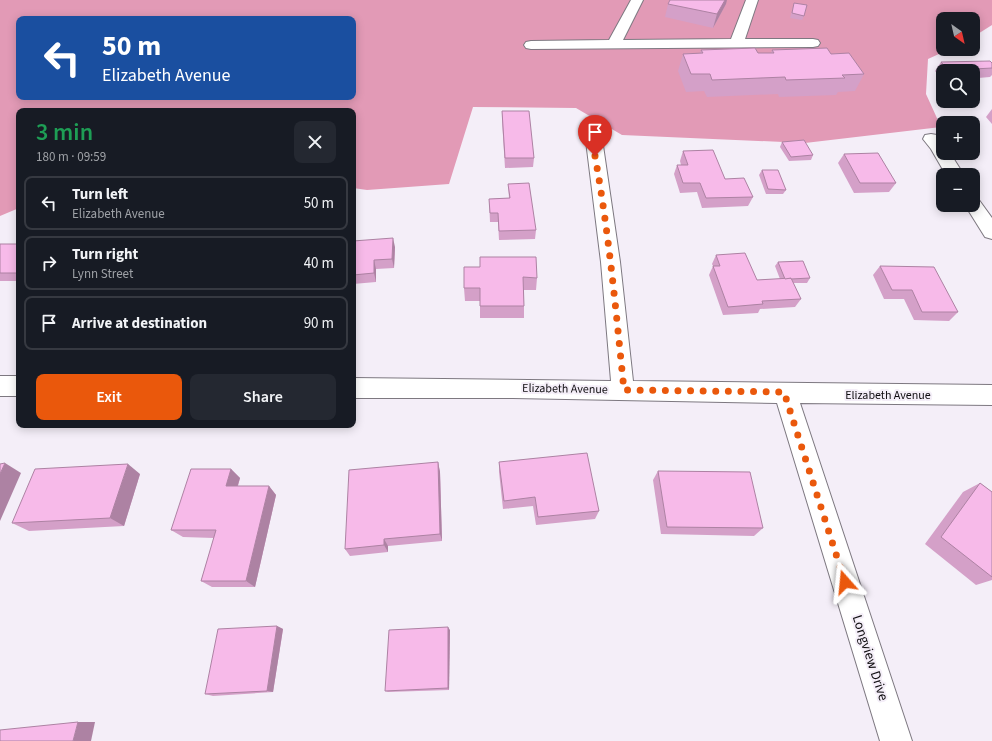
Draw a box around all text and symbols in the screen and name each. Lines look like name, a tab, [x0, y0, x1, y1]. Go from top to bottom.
north arrow	[936, 12, 980, 56]
map controls	[936, 12, 980, 212]
text: 50 m	[102, 26, 161, 66]
icon: left	[36, 32, 88, 84]
text: Elizabeth Avenue	[102, 63, 230, 88]
button: search	[936, 64, 980, 108]
text: 3 min	[36, 115, 93, 150]
pin	[578, 115, 612, 156]
button: +	[936, 116, 980, 160]
button: close	[294, 121, 336, 163]
icon: arrive	[584, 121, 606, 143]
text: 180 m · 09:59	[36, 148, 106, 166]
button: −	[936, 168, 980, 212]
text: Turn left	[72, 184, 128, 205]
icon: left	[38, 192, 60, 214]
text: 50 m	[304, 193, 334, 214]
text: Elizabeth Avenue	[72, 205, 165, 223]
text: Turn right	[72, 244, 138, 265]
icon: right	[38, 252, 60, 274]
text: 40 m	[304, 253, 334, 274]
text: Lynn Street	[72, 265, 133, 283]
icon: arrive	[38, 312, 60, 334]
text: Arrive at destination	[72, 313, 207, 334]
text: 90 m	[304, 313, 334, 334]
button: Exit	[36, 374, 182, 420]
button: Share	[190, 374, 336, 420]
street label: Elizabeth Avenue	[522, 380, 608, 398]
street label: Elizabeth Avenue	[845, 387, 931, 404]
position arrow	[824, 561, 866, 603]
street label: Longview Drive	[847, 613, 893, 704]

